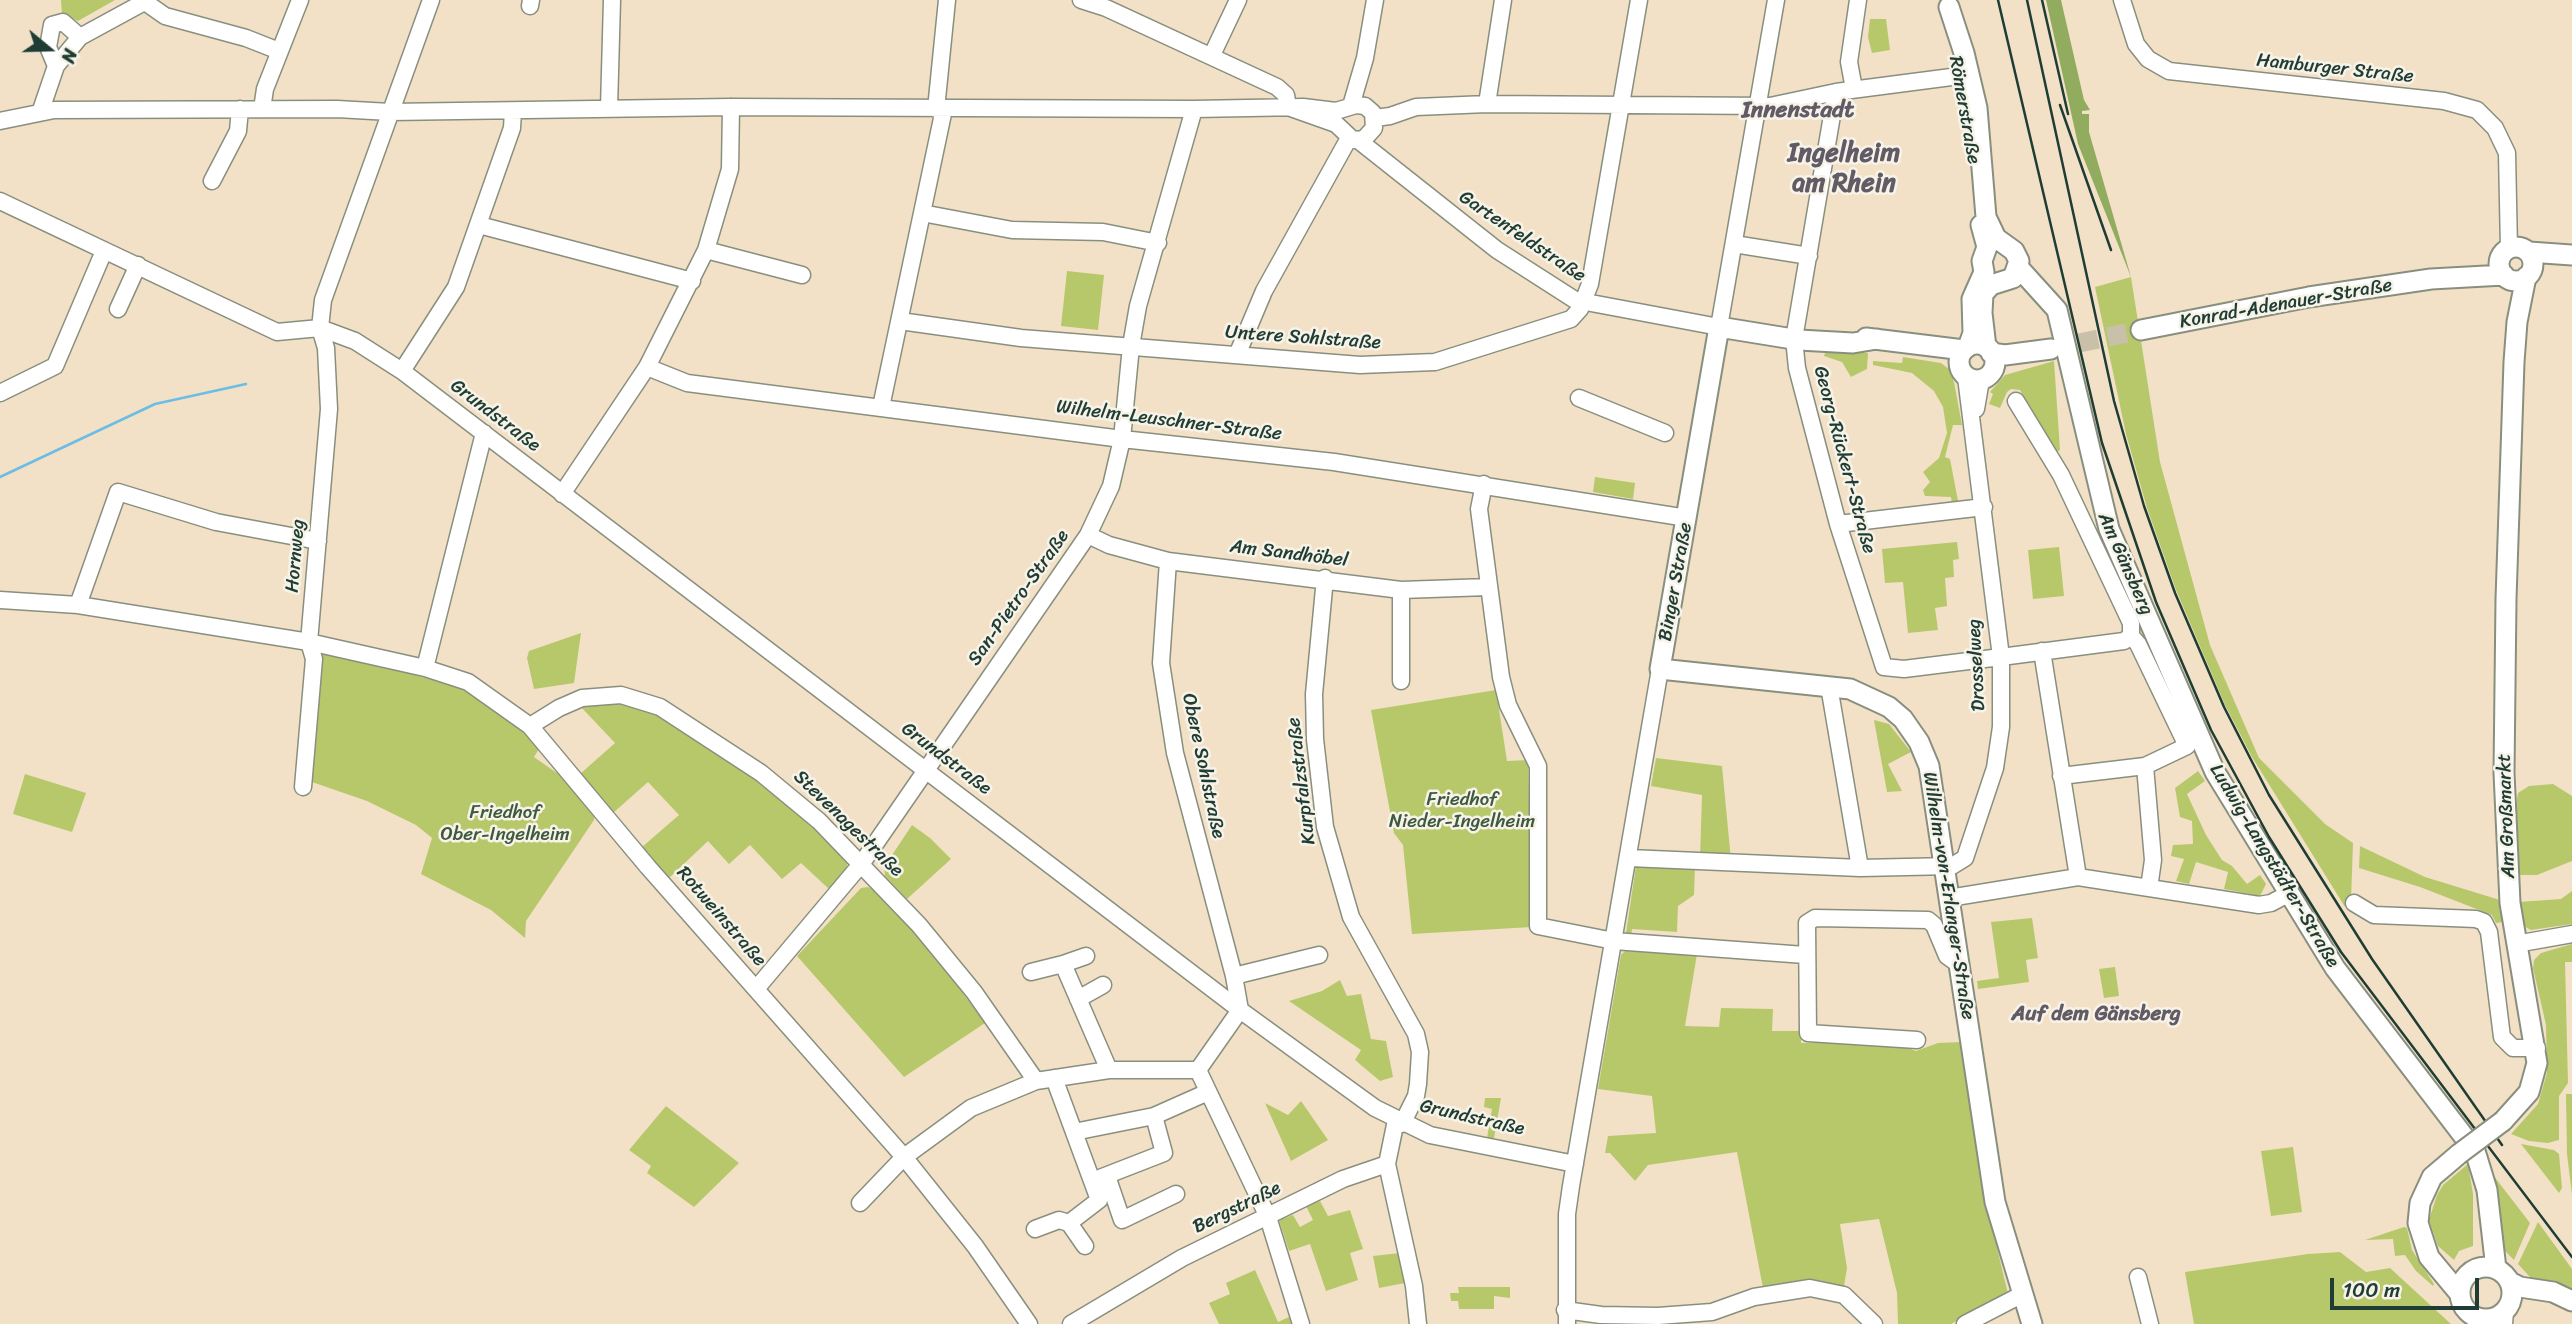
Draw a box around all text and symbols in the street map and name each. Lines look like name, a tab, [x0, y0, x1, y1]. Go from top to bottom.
north arrow	[14, 14, 84, 84]
text: N	[52, 44, 87, 68]
street label: Hamburger Straße	[2255, 49, 2415, 89]
street label: Römerstraße	[1943, 54, 1985, 166]
district label: Innenstadt	[1742, 97, 1854, 125]
district label: Ingelheim am Rhein	[1788, 138, 1900, 200]
street label: Gartenfeldstraße	[1454, 186, 1590, 288]
street label: Konrad-Adenauer-Straße	[2178, 274, 2394, 334]
street label: Untere Sohlstraße	[1224, 321, 1382, 355]
street label: Georg-Rückert-Straße	[1808, 364, 1880, 556]
street label: Grundstraße	[446, 375, 544, 457]
street label: Wilhelm-Leuschner-Straße	[1055, 396, 1283, 446]
street label: Am Gänsberg	[2092, 509, 2158, 619]
street label: Hornweg	[281, 518, 311, 594]
street label: Binger Straße	[1654, 521, 1698, 643]
street label: San-Pietro-Straße	[964, 526, 1074, 670]
street label: Am Sandhöbel	[1229, 535, 1349, 573]
street label: Drosselweg	[1963, 618, 1991, 712]
street label: Obere Sohlstraße	[1177, 691, 1229, 841]
street label: Kurpfalzstraße	[1283, 716, 1321, 846]
street label: Grundstraße	[897, 718, 995, 800]
street label: Am Großmarkt	[2493, 753, 2521, 879]
street label: Ludwig-Langstädter-Straße	[2204, 760, 2344, 972]
street label: Stevenagestraße	[788, 766, 908, 882]
street label: Wilhelm-von-Erlanger-Straße	[1917, 770, 1979, 1022]
park label: Friedhof Nieder-Ingelheim	[1389, 789, 1535, 833]
park label: Friedhof Ober-Ingelheim	[440, 802, 570, 846]
street label: Rotweinstraße	[671, 862, 771, 972]
district label: Auf dem Gänsberg	[2011, 1002, 2181, 1028]
street label: Grundstraße	[1417, 1095, 1527, 1141]
street label: Bergstraße	[1189, 1177, 1285, 1239]
scale bar	[2334, 1264, 2483, 1308]
text: 100 m	[2343, 1271, 2400, 1309]

